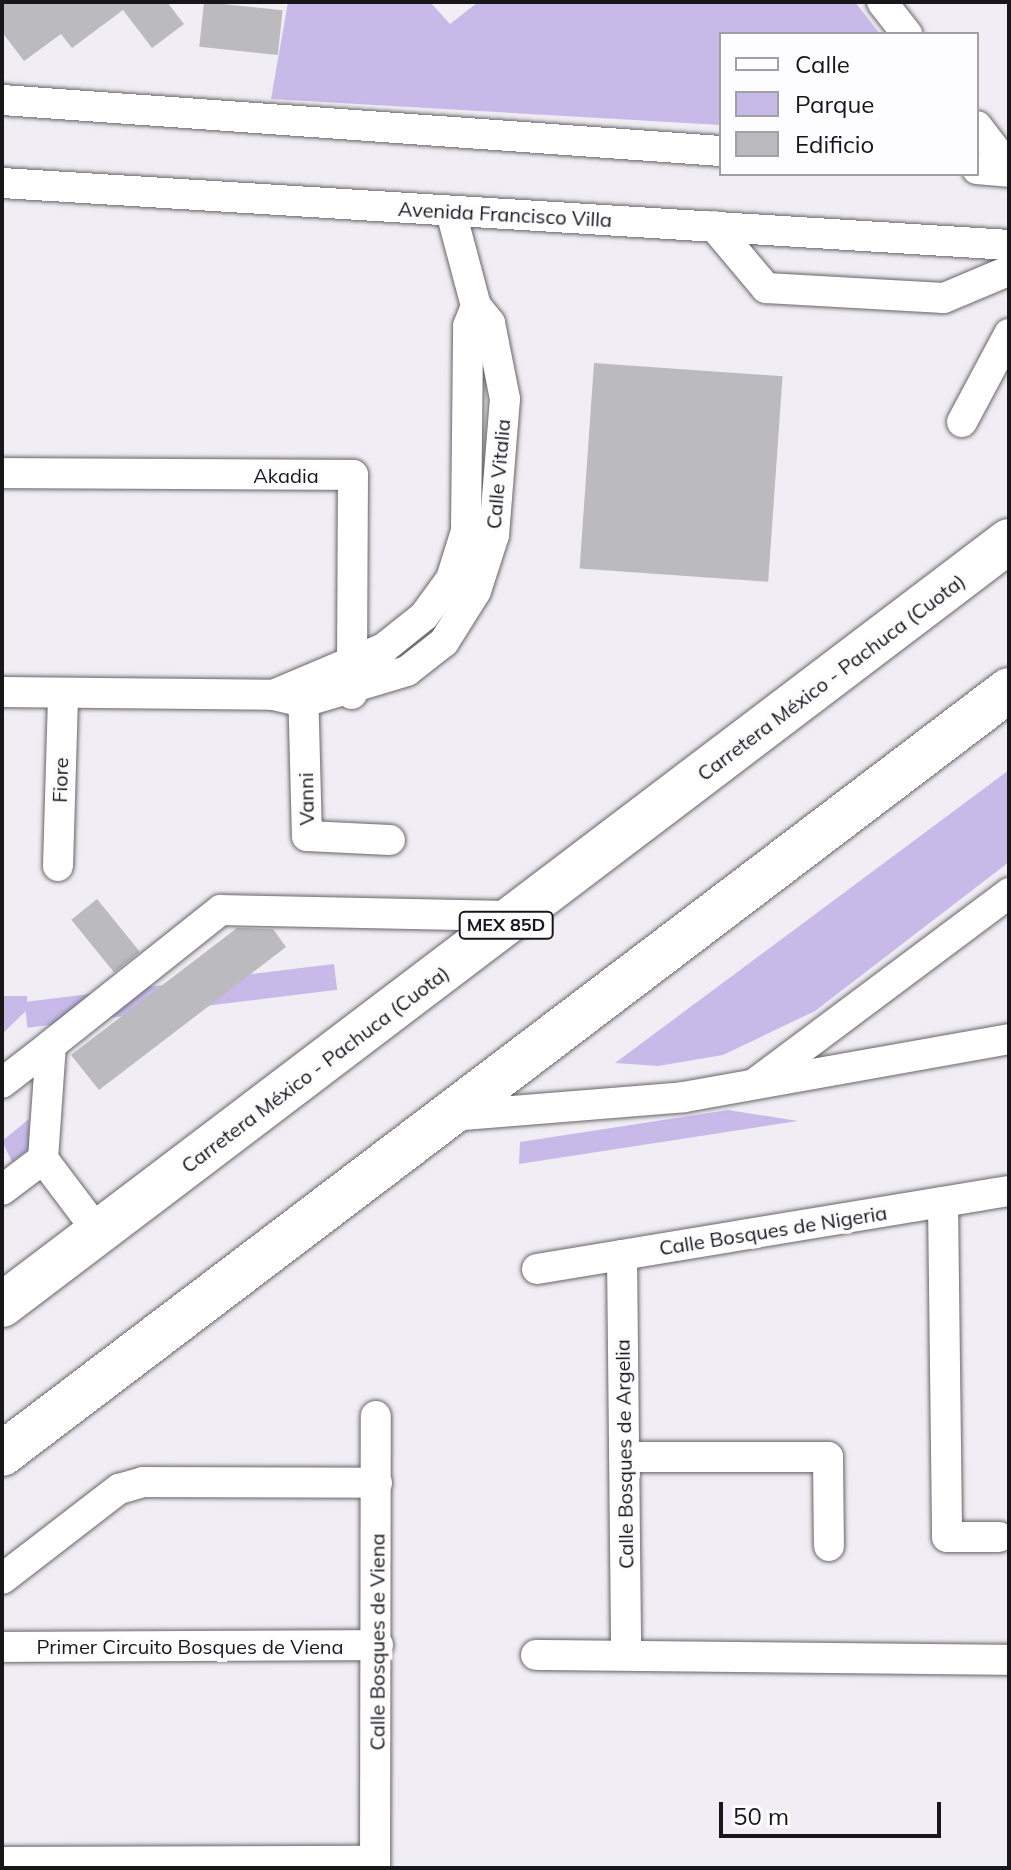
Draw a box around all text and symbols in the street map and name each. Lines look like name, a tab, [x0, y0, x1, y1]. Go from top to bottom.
legend	[719, 32, 979, 176]
text: Calle	[795, 49, 850, 79]
text: Parque	[795, 89, 874, 119]
text: Edificio	[795, 129, 874, 159]
street label: Avenida Francisco Villa	[397, 196, 613, 232]
street label: Calle Vitalia	[481, 418, 515, 530]
street label: Akadia	[253, 463, 319, 487]
street label: Carretera México - Pachuca (Cuota)	[692, 568, 970, 786]
street label: Fiore	[47, 757, 73, 803]
street label: Vanni	[294, 772, 318, 826]
road number: MEX 85D	[458, 911, 554, 939]
street label: Carretera México - Pachuca (Cuota)	[176, 960, 454, 1178]
street label: Calle Bosques de Nigeria	[657, 1200, 889, 1260]
street label: Calle Bosques de Argelia	[610, 1339, 638, 1569]
street label: Calle Bosques de Viena	[365, 1534, 389, 1750]
street label: Primer Circuito Bosques de Viena	[37, 1634, 343, 1658]
scale bar	[723, 1786, 945, 1836]
text: 50 m	[733, 1801, 789, 1831]

